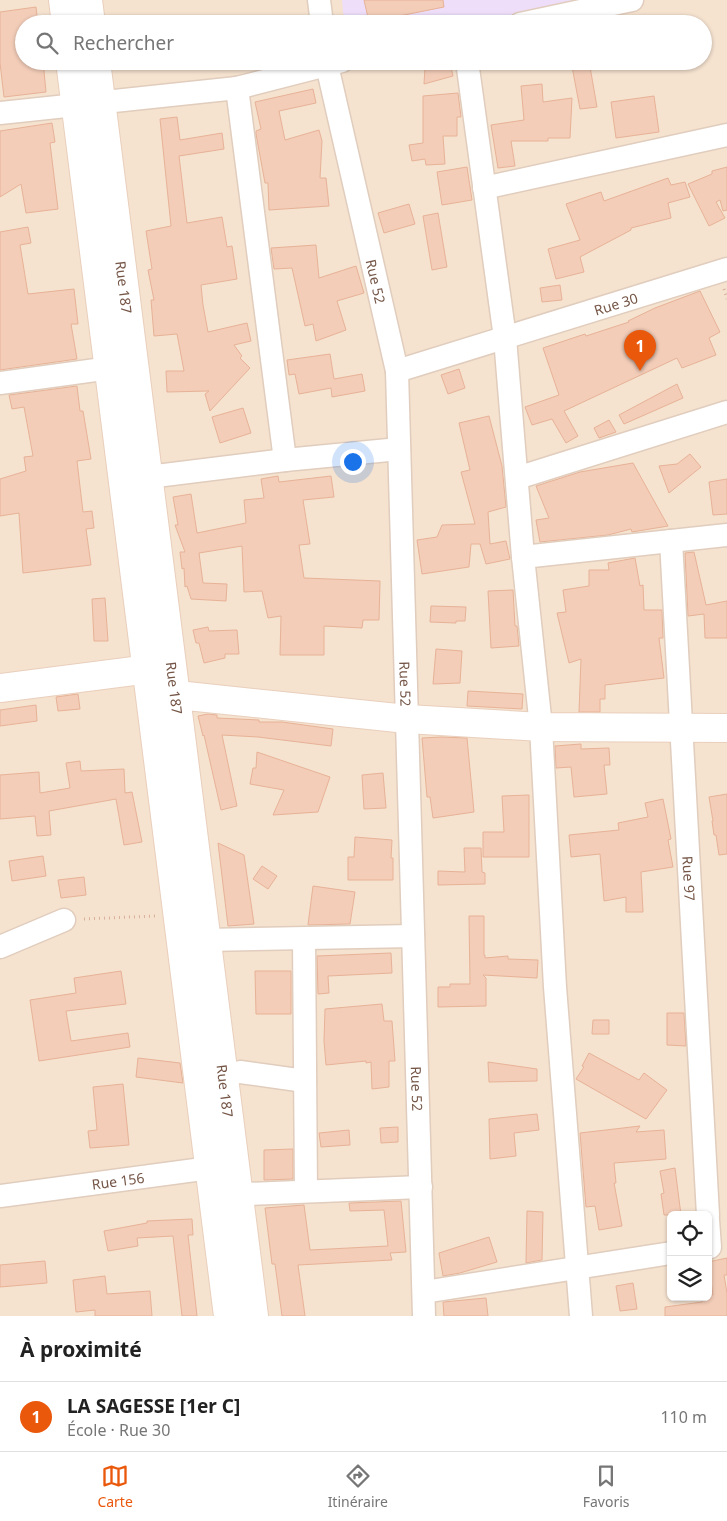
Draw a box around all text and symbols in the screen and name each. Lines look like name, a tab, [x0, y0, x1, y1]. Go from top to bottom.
search box	[15, 15, 712, 70]
icon: search	[33, 29, 61, 57]
text: Rechercher	[73, 30, 174, 56]
street label: Rue 52	[362, 257, 391, 305]
street label: Rue 187	[112, 260, 137, 315]
street label: Rue 30	[592, 288, 640, 319]
pin: 1	[624, 330, 656, 371]
your location	[340, 449, 366, 475]
street label: Rue 187	[162, 661, 188, 716]
street label: Rue 52	[396, 661, 416, 707]
street label: Rue 97	[679, 856, 700, 901]
street label: Rue 187	[213, 1063, 238, 1118]
street label: Rue 52	[407, 1066, 428, 1111]
street label: Rue 156	[90, 1167, 145, 1193]
map controls	[667, 1211, 712, 1301]
button: locate	[667, 1211, 712, 1256]
button: layers	[667, 1256, 712, 1301]
text: À proximité	[20, 1335, 142, 1363]
text: LA SAGESSE [1er C]	[67, 1393, 240, 1419]
text: 1	[31, 1406, 41, 1428]
text: 110 m	[660, 1406, 707, 1428]
text: École · Rue 30	[67, 1419, 170, 1441]
tab: Carte	[97, 1462, 133, 1511]
tab: Itinéraire	[328, 1462, 388, 1511]
tab: Favoris	[583, 1462, 630, 1511]

